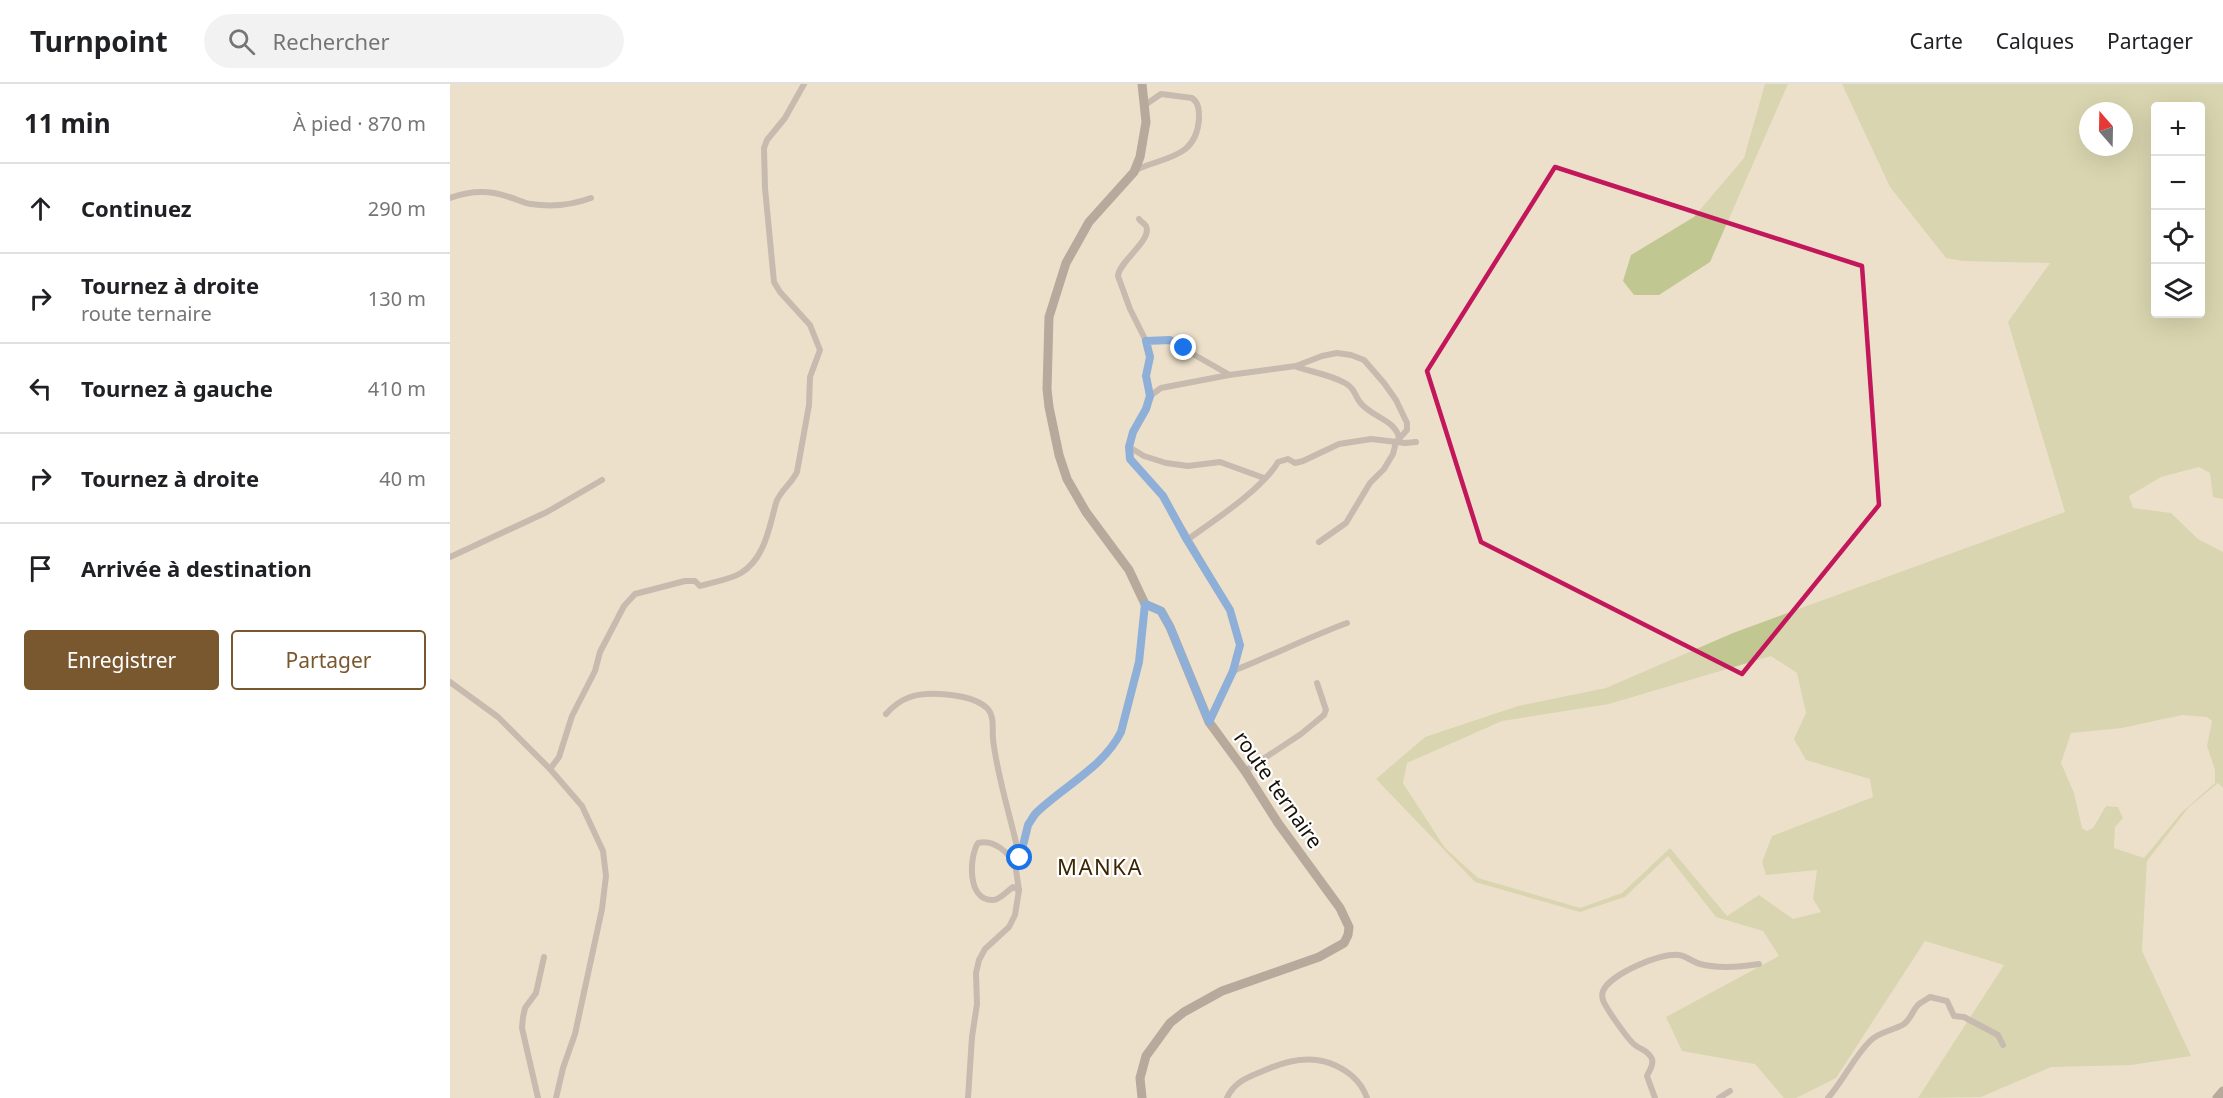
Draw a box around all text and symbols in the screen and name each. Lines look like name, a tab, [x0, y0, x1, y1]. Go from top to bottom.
search box	[204, 14, 624, 68]
text: Turnpoint	[30, 22, 168, 60]
icon: search	[225, 25, 258, 58]
text: Rechercher	[273, 26, 390, 56]
text: Carte	[1910, 27, 1963, 55]
text: Calques	[1996, 27, 2074, 55]
text: Partager	[2107, 27, 2193, 55]
north arrow	[2079, 102, 2133, 156]
map controls	[2151, 102, 2205, 318]
button: +	[2151, 102, 2205, 156]
text: 11 min	[24, 105, 111, 141]
text: À pied · 870 m	[293, 110, 426, 137]
button: −	[2151, 156, 2205, 210]
icon: ahead	[24, 192, 57, 225]
text: Continuez	[81, 193, 192, 223]
text: 290 m	[368, 195, 426, 222]
button: locate	[2151, 210, 2205, 264]
button: layers	[2151, 264, 2205, 318]
text: Tournez à droite	[81, 270, 259, 300]
icon: right	[24, 282, 57, 315]
text: 130 m	[368, 285, 426, 312]
text: route ternaire	[81, 300, 212, 327]
route end	[1170, 334, 1196, 360]
icon: left	[24, 372, 57, 405]
text: Tournez à gauche	[81, 373, 273, 403]
text: 410 m	[368, 375, 426, 402]
icon: right	[24, 462, 57, 495]
text: Tournez à droite	[81, 463, 259, 493]
text: 40 m	[379, 465, 426, 492]
icon: arrive	[24, 552, 57, 585]
text: Arrivée à destination	[81, 553, 312, 583]
button: Enregistrer	[24, 630, 219, 690]
button: Partager	[231, 630, 426, 690]
street label: route ternaire	[1228, 725, 1330, 854]
route start	[1006, 844, 1032, 870]
district label: MANKA	[1057, 851, 1143, 881]

